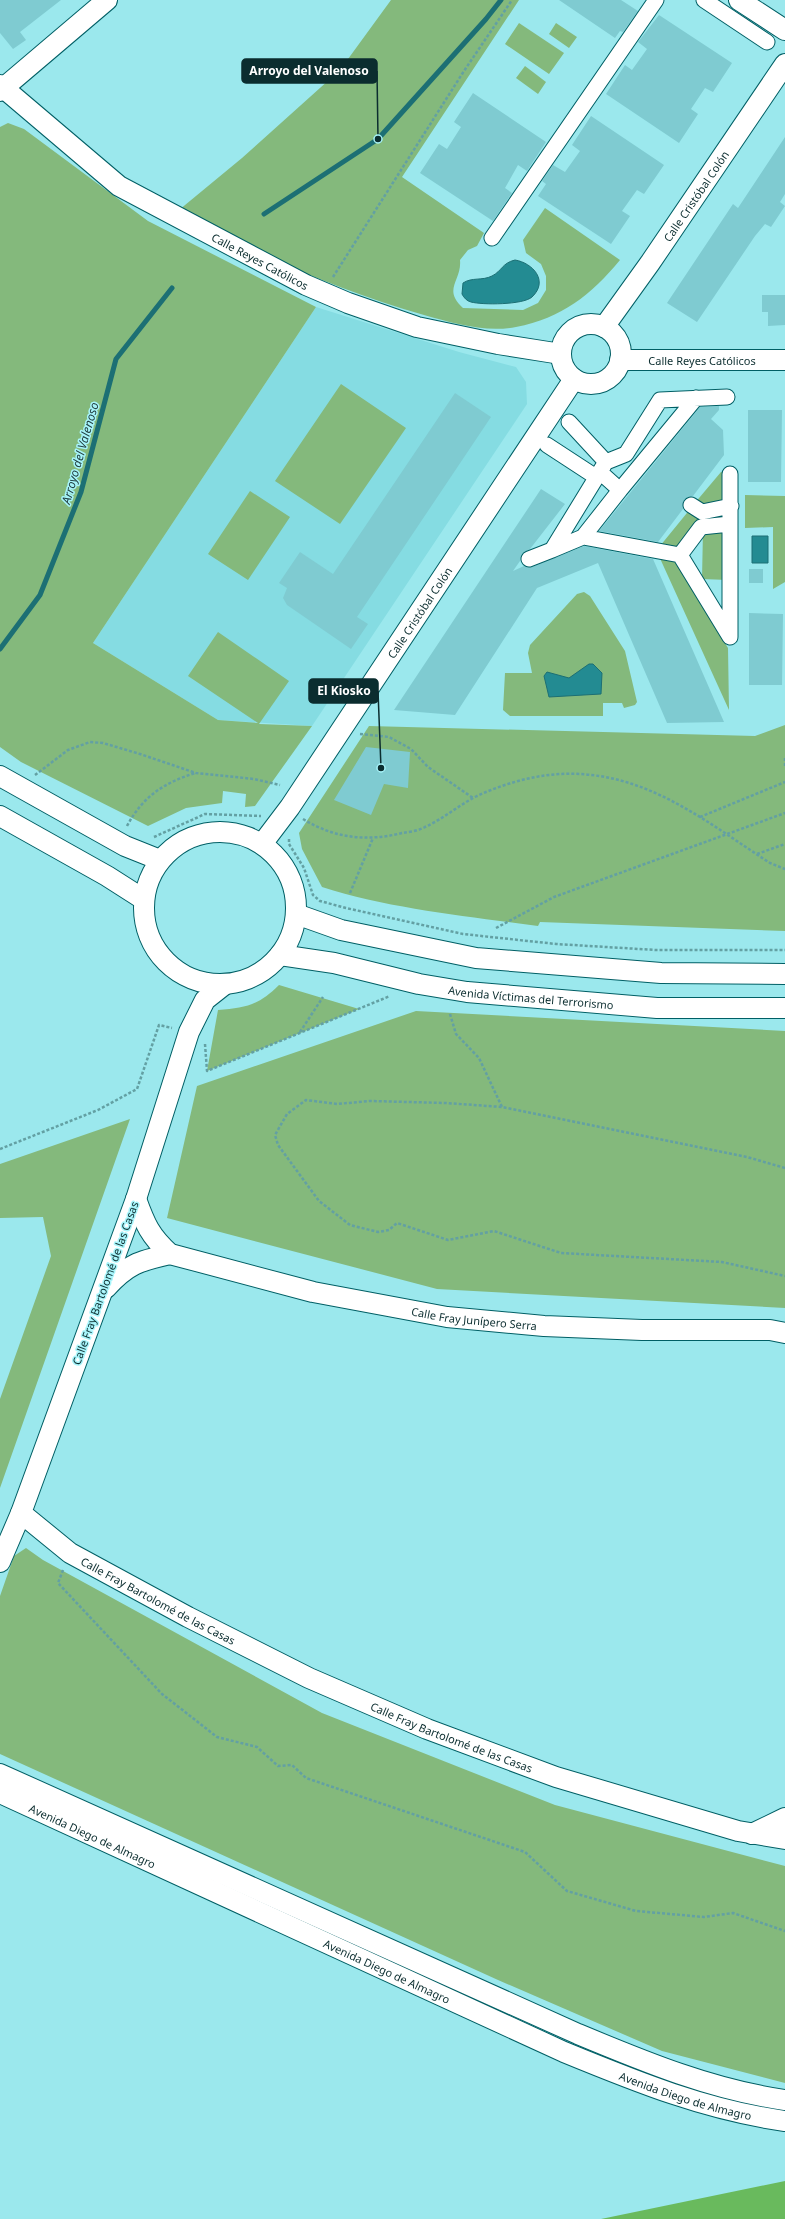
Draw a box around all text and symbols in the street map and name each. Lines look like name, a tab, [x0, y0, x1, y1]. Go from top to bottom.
callout: Arroyo del Valenoso	[242, 59, 377, 83]
text: Arroyo del Valenoso	[249, 62, 369, 79]
street label: Calle Cristóbal Colón	[659, 147, 732, 244]
street label: Calle Reyes Católicos	[209, 229, 311, 293]
street label: Calle Reyes Católicos	[648, 353, 756, 368]
water label: Arroyo del Valenoso	[57, 400, 103, 507]
street label: Calle Cristóbal Colón	[383, 564, 455, 661]
callout: El Kiosko	[309, 679, 378, 703]
text: El Kiosko	[317, 682, 371, 699]
street label: Avenida Víctimas del Terrorismo	[447, 982, 615, 1012]
street label: Calle Fray Bartolomé de las Casas	[68, 1199, 142, 1367]
street label: Calle Fray Junípero Serra	[410, 1303, 538, 1333]
street label: Calle Fray Bartolomé de las Casas	[78, 1553, 238, 1647]
street label: Calle Fray Bartolomé de las Casas	[368, 1698, 535, 1775]
street label: Avenida Diego de Almagro	[27, 1800, 159, 1871]
street label: Avenida Diego de Almagro	[321, 1935, 453, 2006]
street label: Avenida Diego de Almagro	[617, 2068, 753, 2123]

